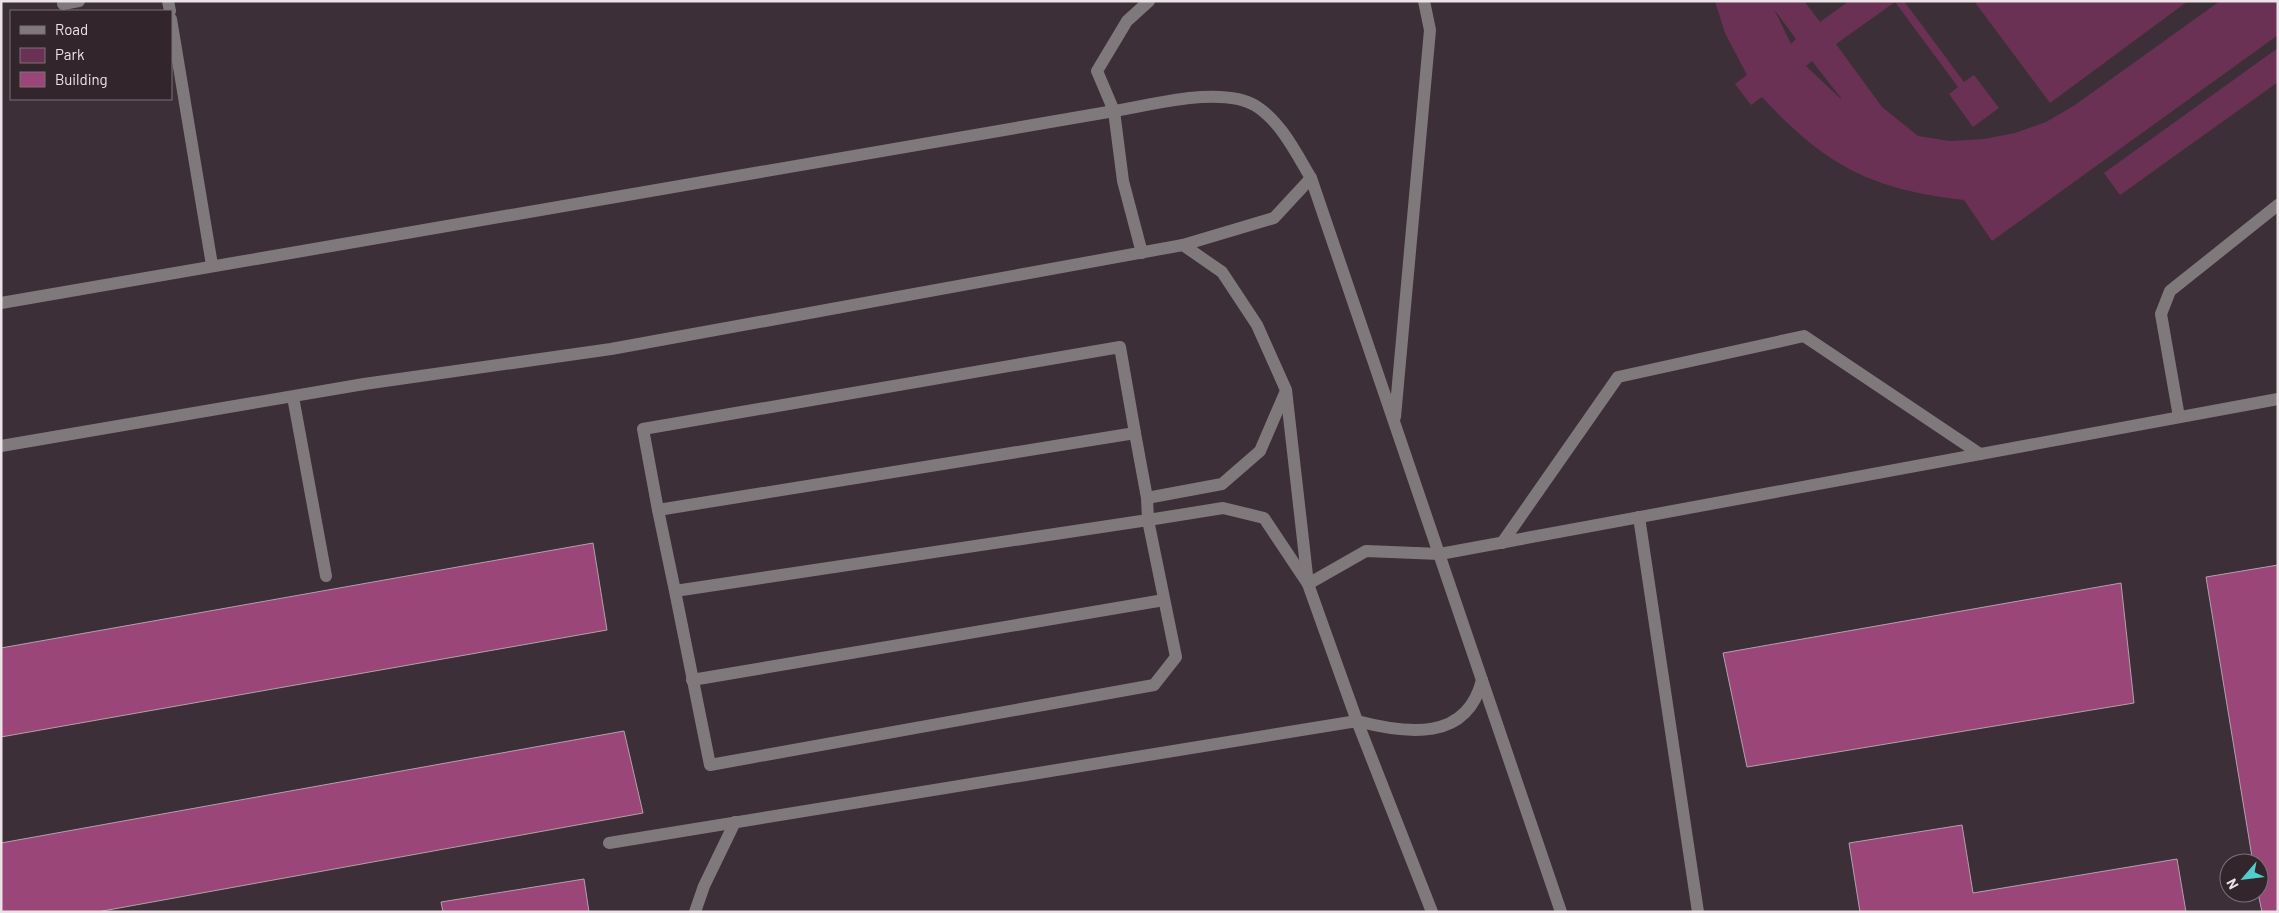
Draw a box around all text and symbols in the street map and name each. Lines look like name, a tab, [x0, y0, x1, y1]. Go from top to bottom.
legend	[10, 10, 172, 100]
text: Road	[55, 20, 88, 38]
text: Park	[55, 45, 85, 63]
text: Building	[55, 70, 108, 88]
north arrow	[2219, 853, 2269, 903]
text: N	[2222, 876, 2242, 892]

